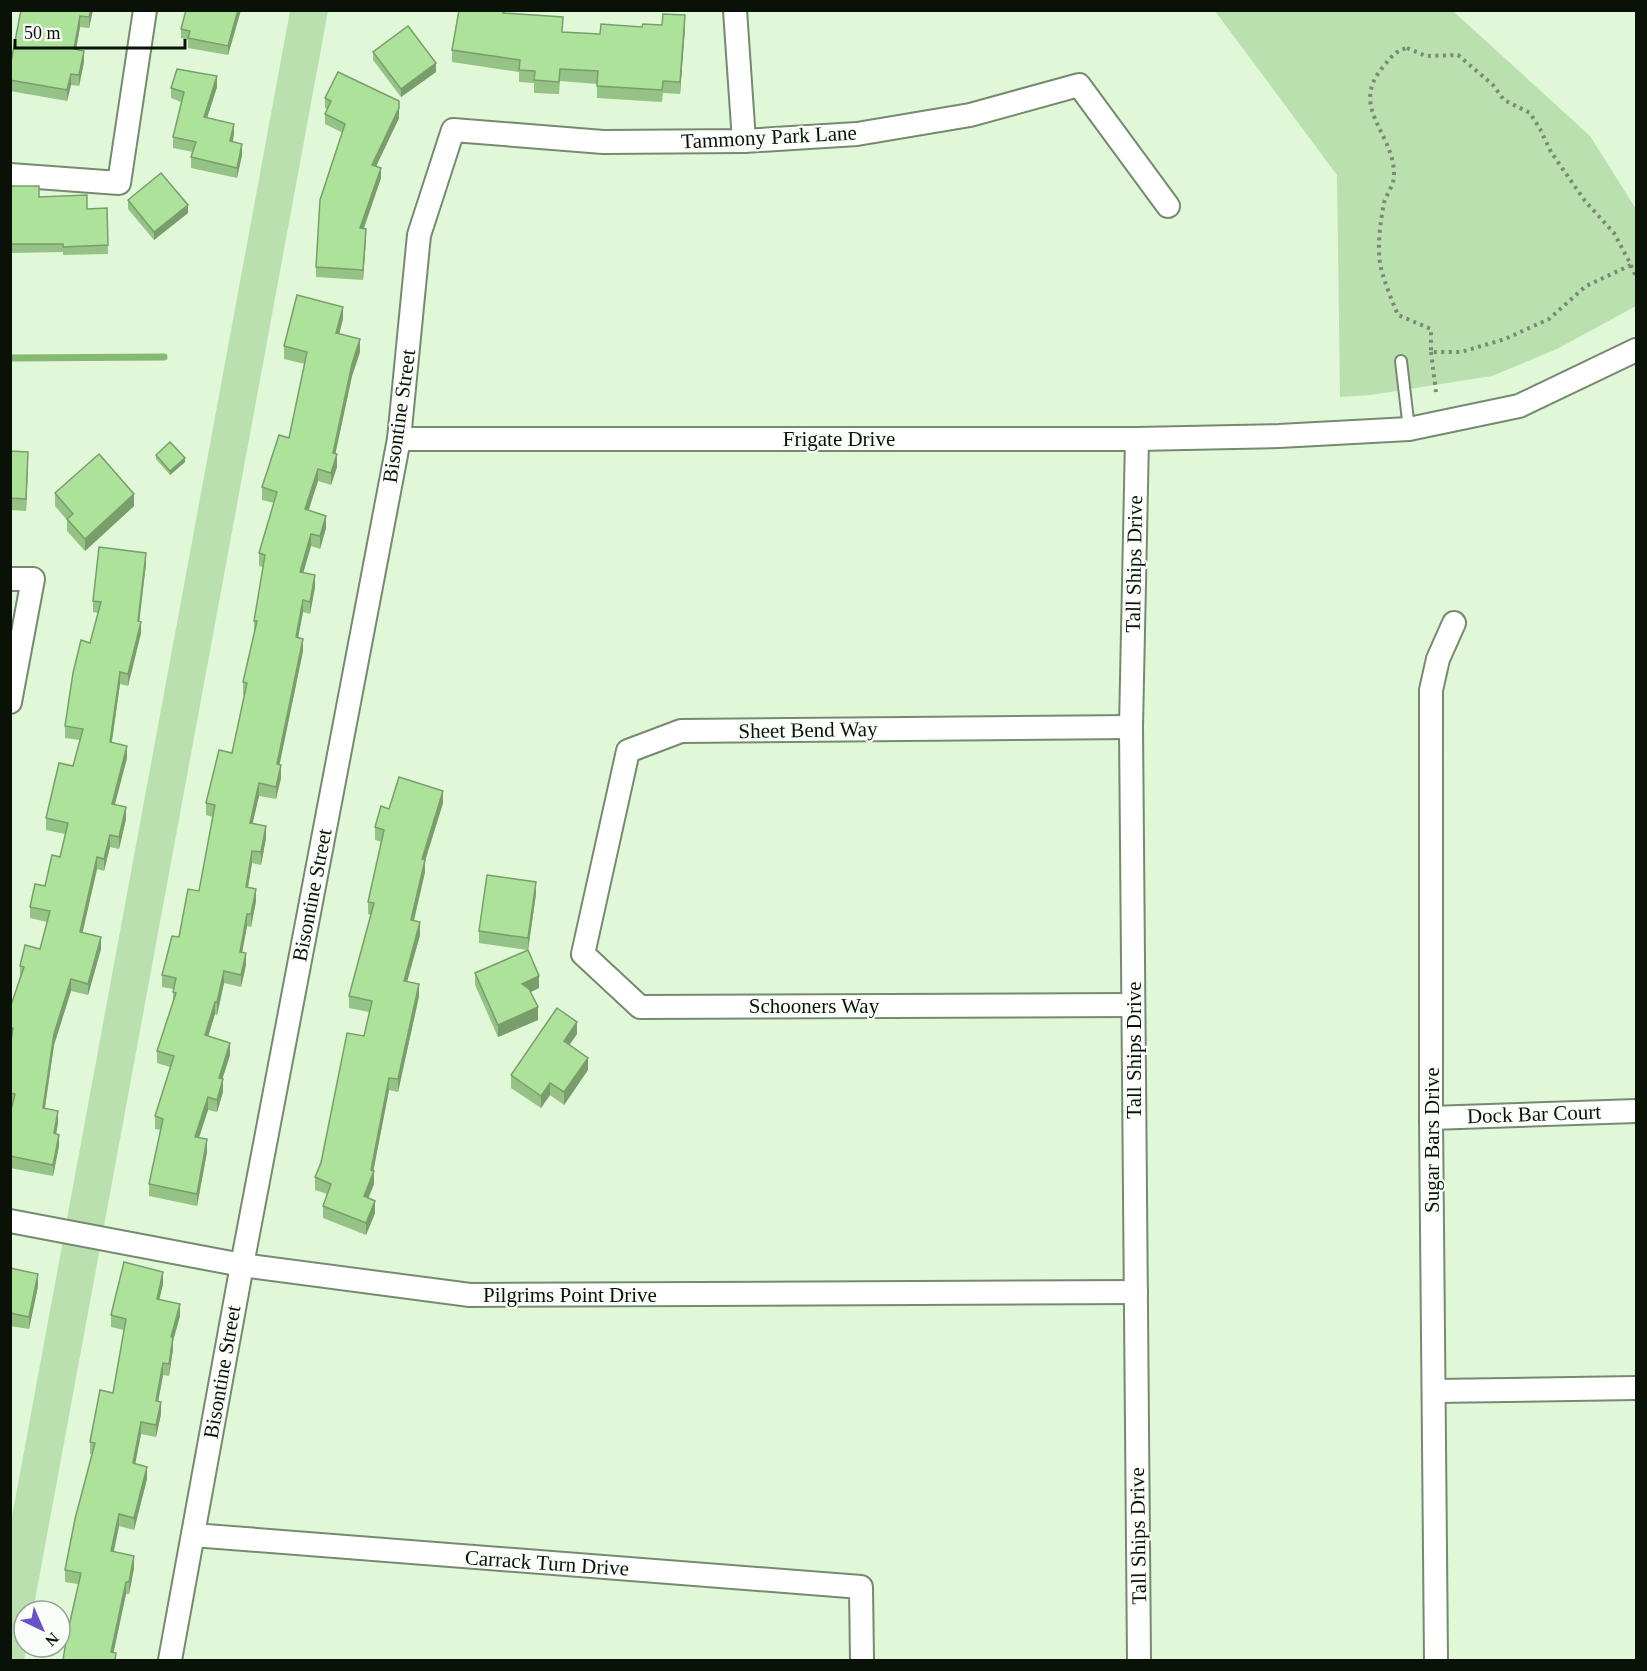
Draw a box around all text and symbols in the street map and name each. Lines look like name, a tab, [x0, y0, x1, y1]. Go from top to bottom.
scale bar	[15, 12, 184, 50]
text: 50 m	[24, 23, 61, 43]
street label: Tammony Park Lane	[681, 120, 857, 154]
street label: Bisontine Street	[378, 347, 420, 484]
street label: Frigate Drive	[783, 427, 895, 451]
street label: Tall Ships Drive	[1121, 495, 1147, 633]
street label: Sheet Bend Way	[738, 717, 878, 743]
street label: Bisontine Street	[287, 826, 337, 963]
street label: Tall Ships Drive	[1122, 981, 1146, 1119]
street label: Schooners Way	[749, 994, 880, 1018]
street label: Sugar Bars Drive	[1420, 1067, 1444, 1213]
street label: Dock Bar Court	[1467, 1100, 1602, 1128]
street label: Pilgrims Point Drive	[483, 1283, 657, 1307]
street label: Bisontine Street	[198, 1303, 246, 1440]
street label: Tall Ships Drive	[1125, 1467, 1151, 1605]
street label: Carrack Turn Drive	[464, 1545, 630, 1581]
north arrow	[12, 1599, 72, 1659]
text: N	[42, 1629, 62, 1650]

